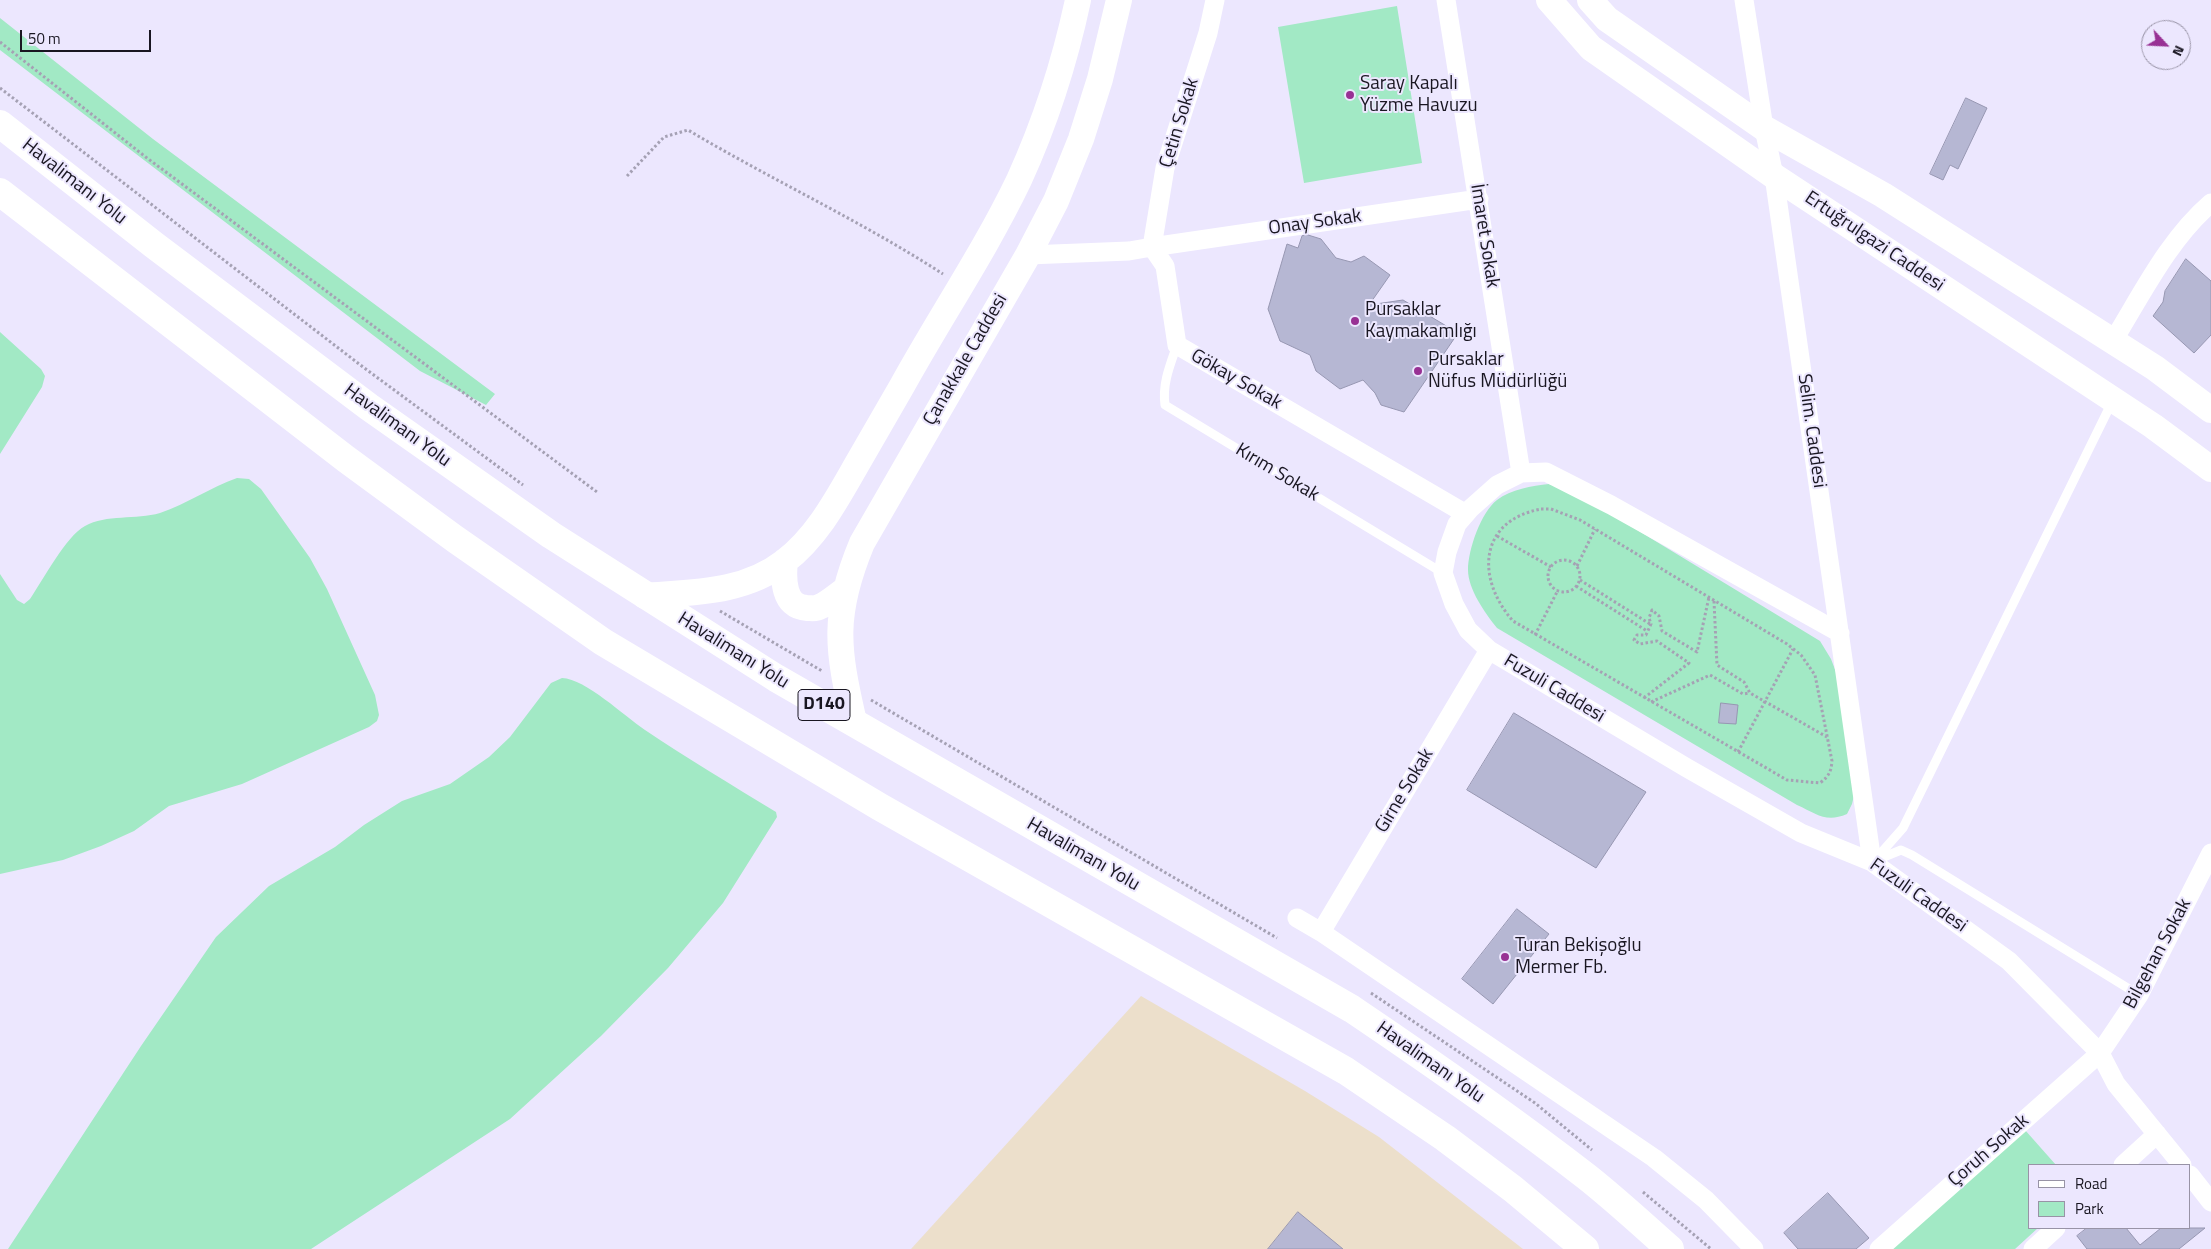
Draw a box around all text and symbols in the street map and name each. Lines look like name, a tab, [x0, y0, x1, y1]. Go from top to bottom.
scale bar	[22, 20, 154, 52]
north arrow	[2141, 20, 2191, 70]
text: 50 m	[28, 27, 61, 50]
text: N	[2168, 42, 2191, 60]
place label: Saray Kapalı Yüzme Havuzu	[1360, 73, 1478, 117]
street label: Çetin Sokak	[1156, 75, 1204, 171]
marker: Saray Kapalı Yüzme Havuzu	[1344, 89, 1356, 101]
street label: Havalimanı Yolu	[17, 134, 131, 230]
street label: İmaret Sokak	[1465, 182, 1503, 290]
street label: Ertuğrulgazi Caddesi	[1800, 187, 1948, 297]
street label: Onay Sokak	[1267, 205, 1363, 241]
street label: Çanakkale Caddesi	[919, 290, 1013, 430]
place label: Pursaklar Kaymakamlığı	[1365, 299, 1477, 343]
marker: Pursaklar Kaymakamlığı	[1349, 315, 1361, 327]
street label: Gökay Sokak	[1186, 345, 1286, 415]
place label: Pursaklar Nüfus Müdürlüğü	[1428, 349, 1567, 393]
marker: Pursaklar Nüfus Müdürlüğü	[1412, 365, 1424, 377]
street label: Selim. Caddesi	[1792, 372, 1830, 490]
street label: Havalimanı Yolu	[339, 380, 455, 472]
street label: Kırım Sokak	[1231, 439, 1323, 507]
street label: Havalimanı Yolu	[673, 608, 793, 694]
street label: Fuzuli Caddesi	[1499, 650, 1609, 728]
road number: D140	[798, 690, 850, 720]
street label: Girne Sokak	[1371, 745, 1439, 837]
street label: Havalimanı Yolu	[1022, 813, 1144, 897]
street label: Fuzuli Caddesi	[1865, 854, 1971, 938]
street label: Bilgehan Sokak	[2119, 895, 2197, 1013]
place label: Turan Bekişoğlu Mermer Fb.	[1515, 935, 1642, 979]
marker: Turan Bekişoğlu Mermer Fb.	[1499, 951, 1511, 963]
street label: Havalimanı Yolu	[1372, 1017, 1488, 1109]
street label: Çoruh Sokak	[1944, 1110, 2034, 1192]
legend	[2028, 1164, 2191, 1229]
text: Road	[2075, 1172, 2107, 1195]
text: Park	[2075, 1197, 2104, 1220]

